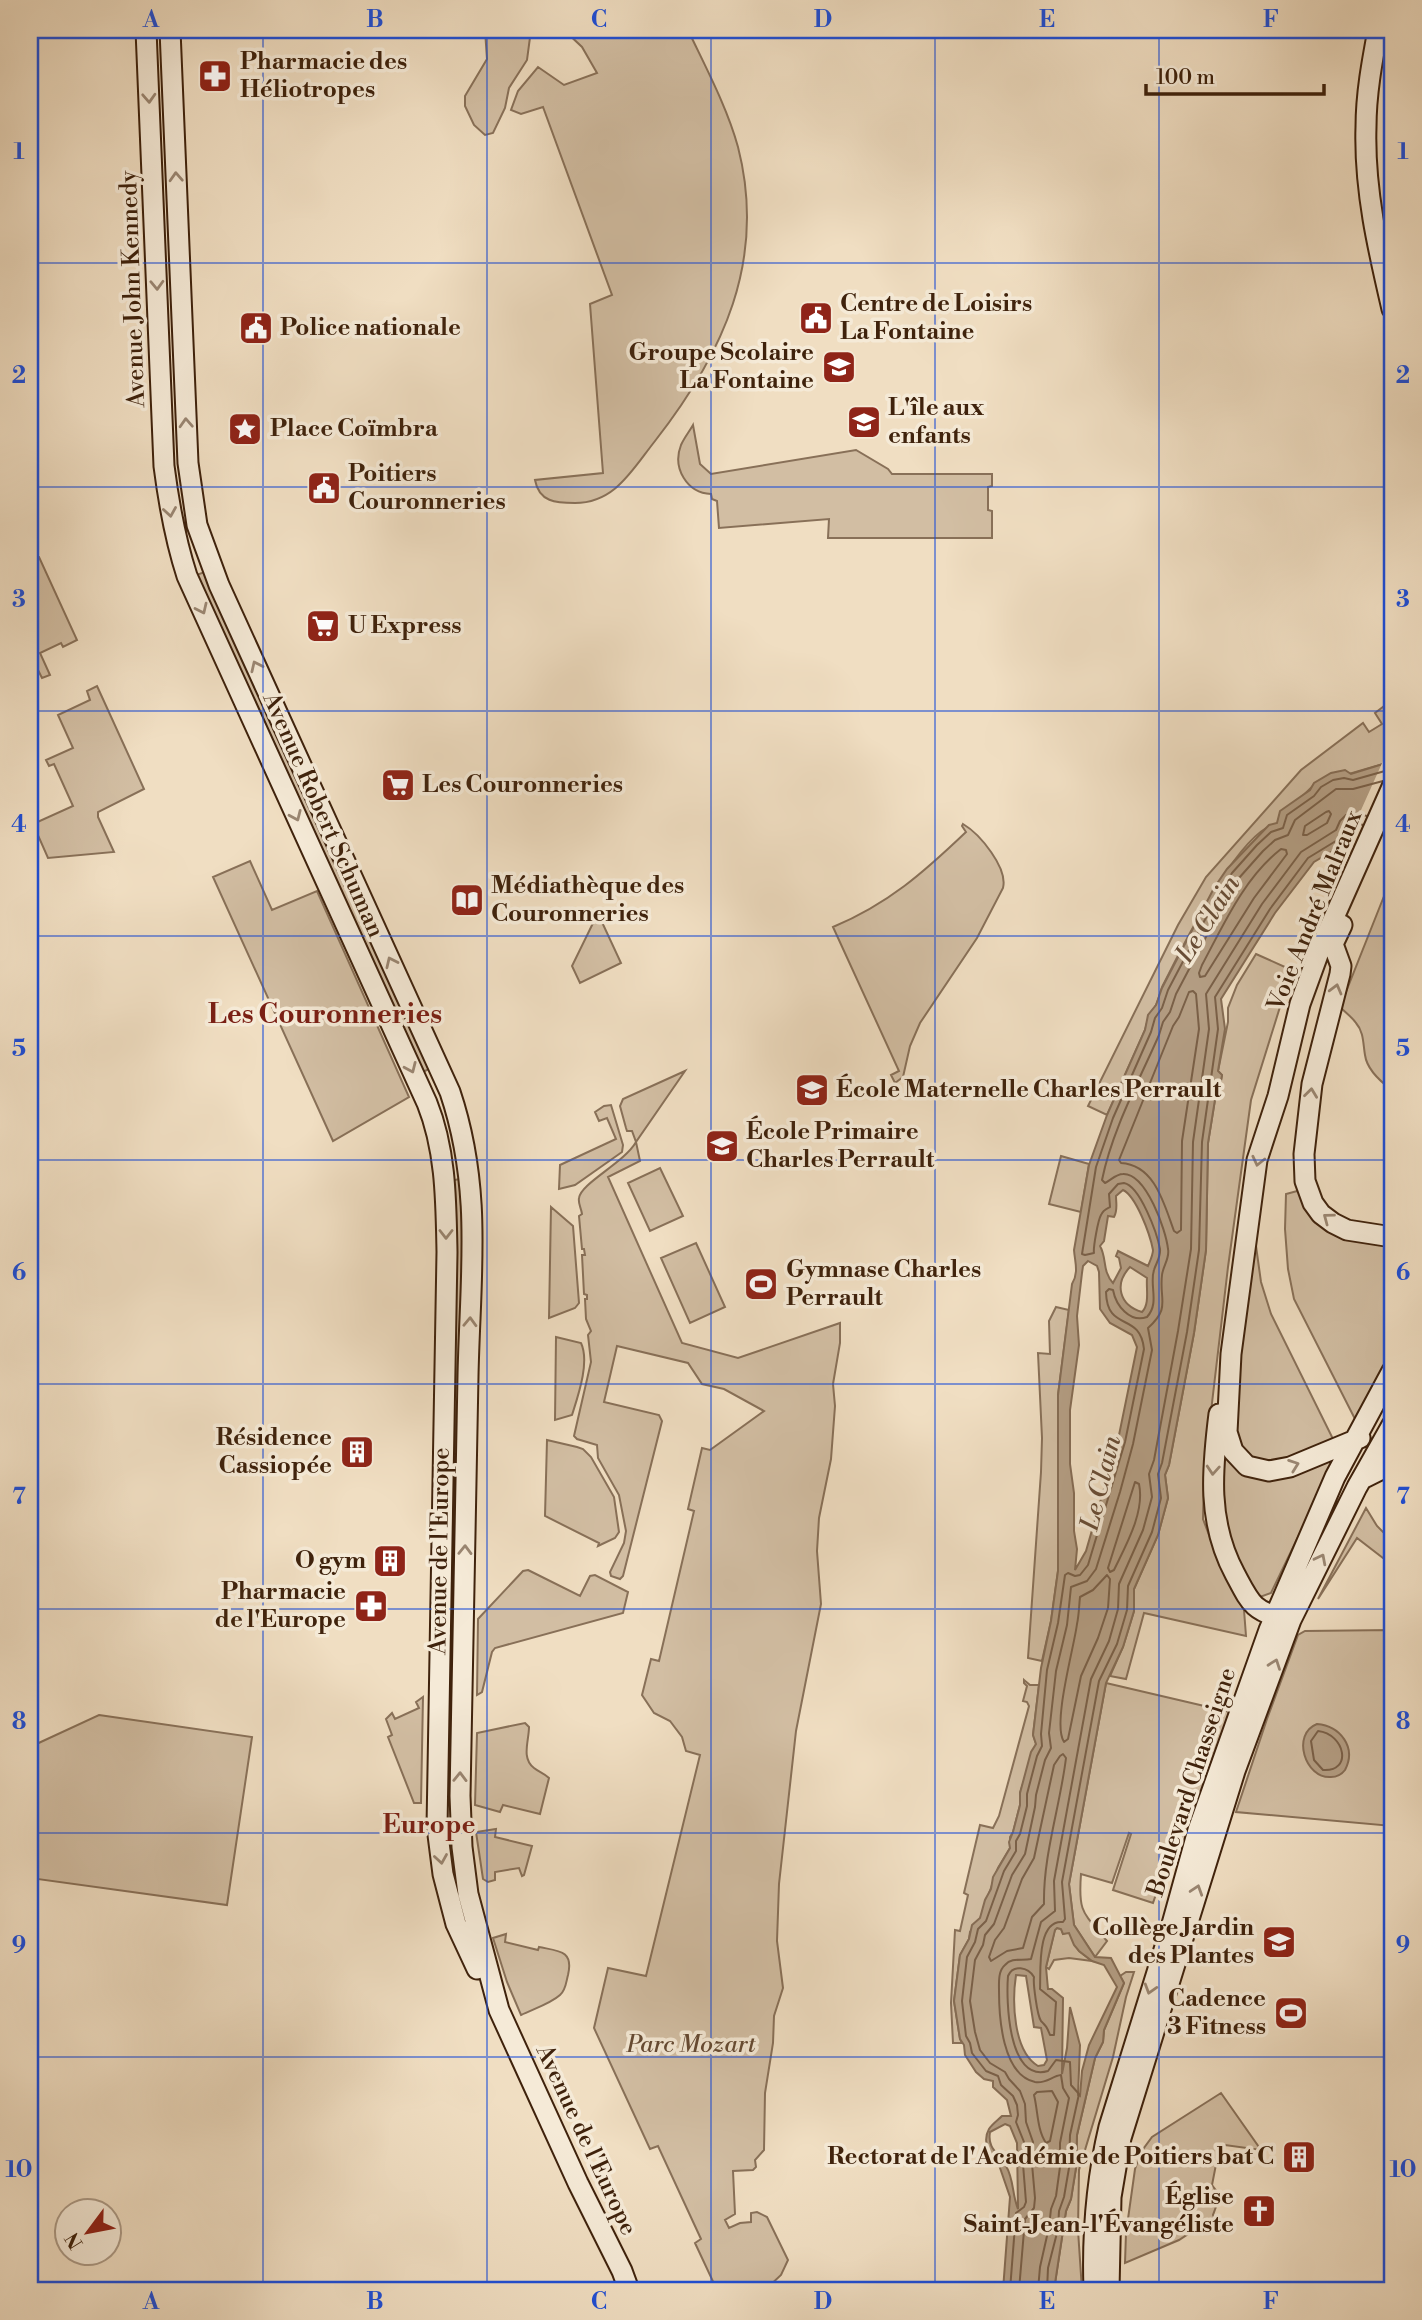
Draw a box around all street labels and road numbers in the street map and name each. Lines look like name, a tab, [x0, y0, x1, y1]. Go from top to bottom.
street label: Avenue John Kennedy	[114, 170, 152, 409]
street label: Avenue Robert Schuman	[255, 687, 391, 942]
street label: Voie André Malraux	[1261, 805, 1369, 1017]
street label: Avenue de l'Europe	[423, 1447, 457, 1656]
street label: Boulevard Chasseigne	[1141, 1664, 1243, 1901]
street label: Avenue de l'Europe	[528, 2039, 643, 2240]

